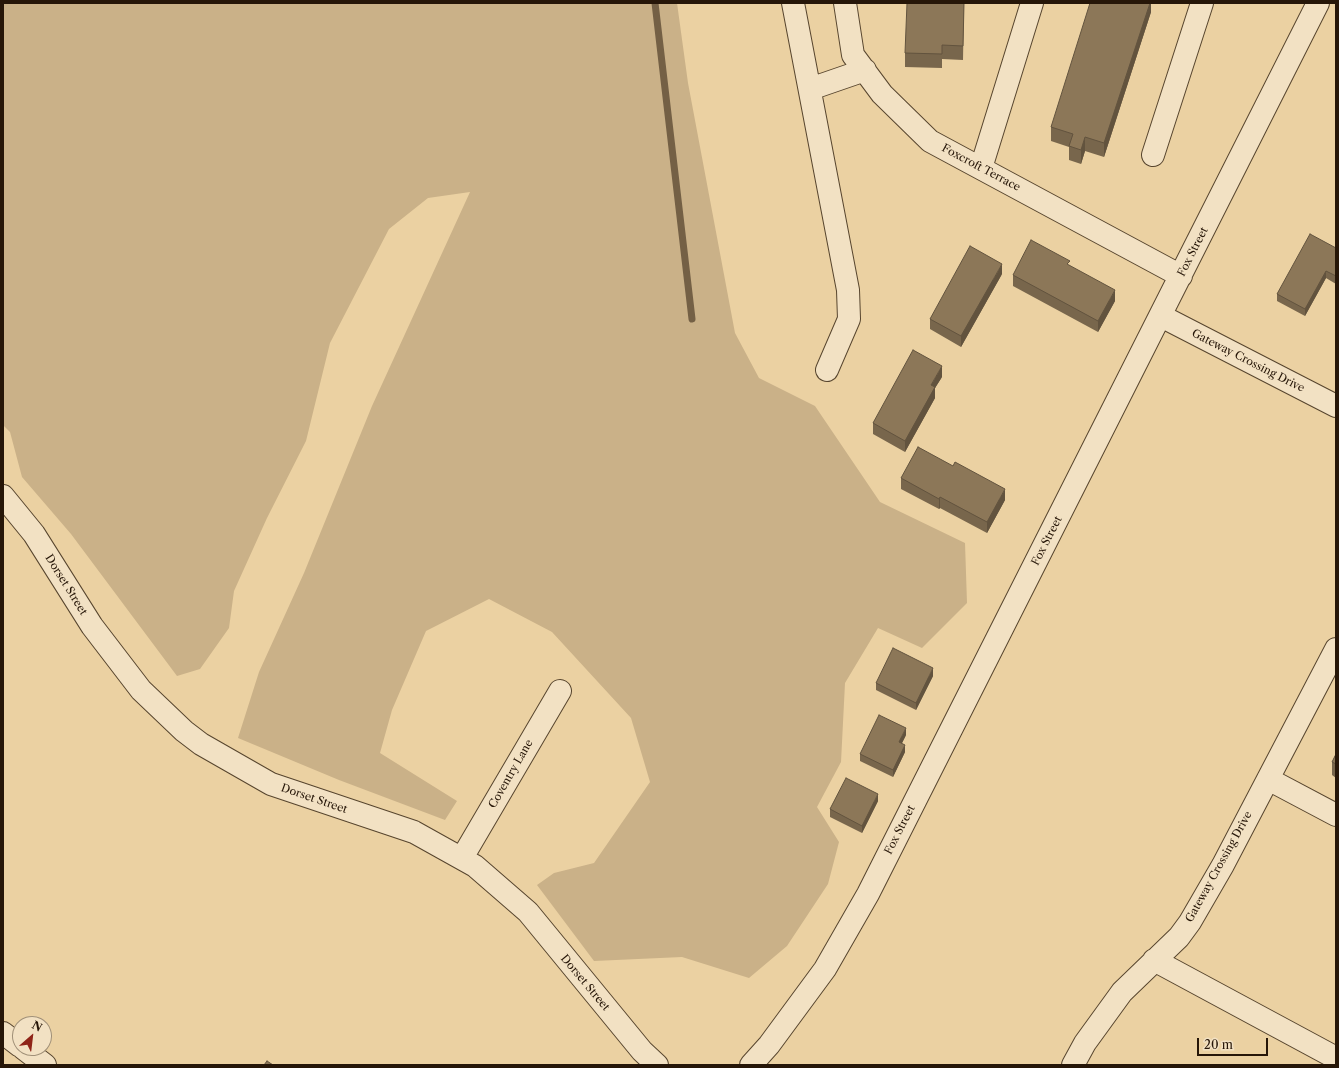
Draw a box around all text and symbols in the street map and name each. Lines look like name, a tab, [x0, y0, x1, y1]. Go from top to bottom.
street label: Foxcroft Terrace	[939, 142, 1023, 194]
street label: Fox Street	[1175, 225, 1211, 279]
street label: Gateway Crossing Drive	[1189, 327, 1307, 395]
street label: Fox Street	[1029, 514, 1065, 568]
street label: Dorset Street	[42, 552, 90, 618]
street label: Coventry Lane	[486, 737, 536, 811]
street label: Dorset Street	[279, 781, 349, 817]
street label: Fox Street	[882, 803, 918, 857]
street label: Gateway Crossing Drive	[1183, 809, 1255, 925]
street label: Dorset Street	[558, 952, 612, 1014]
north arrow	[12, 1016, 52, 1056]
text: N	[30, 1018, 45, 1035]
scale bar	[1199, 1030, 1270, 1056]
text: 20 m	[1204, 1037, 1233, 1052]

